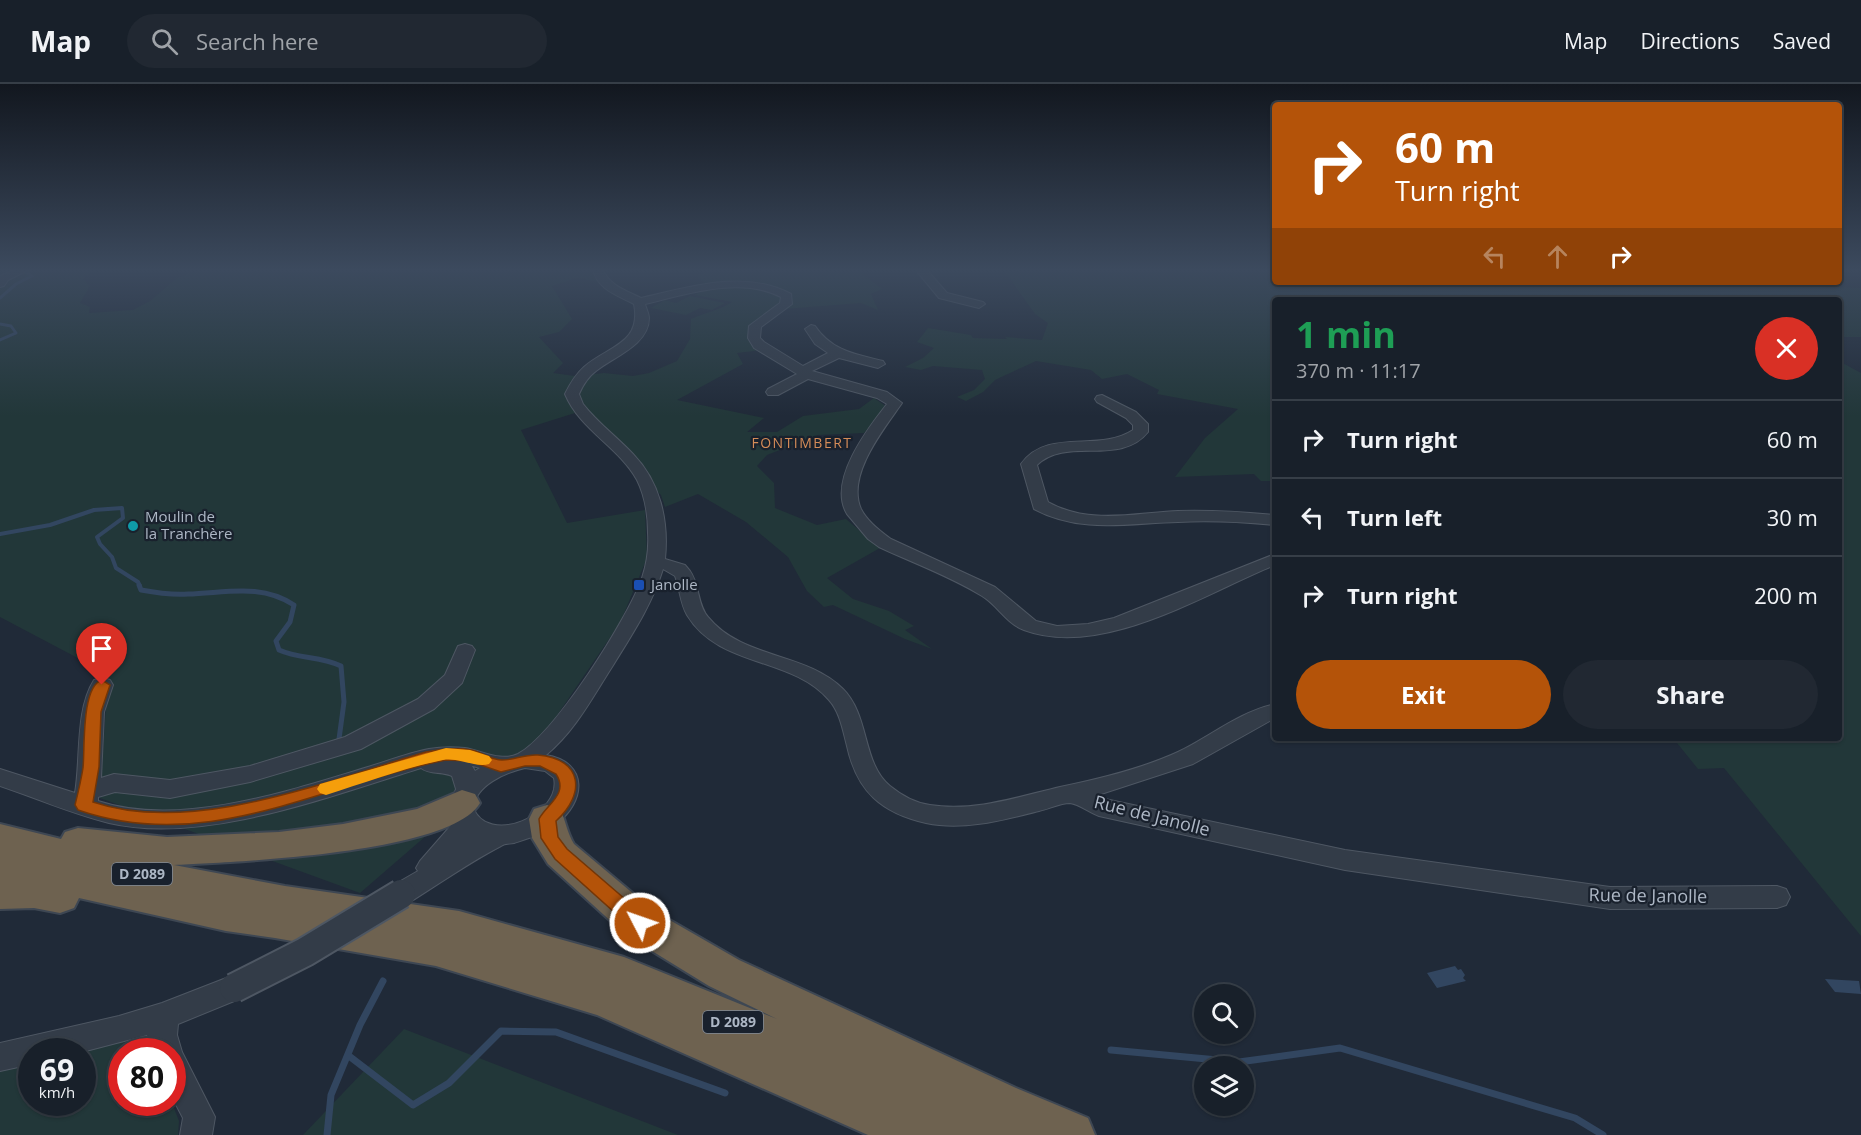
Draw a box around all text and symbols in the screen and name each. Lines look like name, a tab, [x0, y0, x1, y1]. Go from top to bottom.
search box	[127, 14, 547, 68]
text: Map	[30, 22, 91, 60]
icon: search	[148, 25, 181, 58]
text: Search here	[196, 26, 319, 56]
text: Map	[1564, 27, 1607, 55]
text: Directions	[1640, 27, 1740, 55]
text: Saved	[1773, 27, 1831, 55]
text: 60 m	[1395, 118, 1495, 175]
icon: right	[1296, 126, 1374, 204]
text: Turn right	[1395, 172, 1520, 209]
icon: left	[1478, 240, 1511, 273]
icon: ahead	[1541, 240, 1574, 273]
icon: right	[1604, 240, 1637, 273]
text: 1 min	[1296, 310, 1396, 359]
button: close	[1755, 317, 1818, 380]
text: 370 m · 11:17	[1296, 357, 1421, 384]
icon: right	[1296, 423, 1329, 456]
text: Turn right	[1347, 424, 1458, 454]
text: 60 m	[1767, 424, 1818, 454]
district label: FONTIMBERT	[751, 433, 853, 452]
icon: left	[1296, 501, 1329, 534]
text: Turn left	[1347, 502, 1442, 532]
text: 30 m	[1767, 502, 1818, 532]
place label: Moulin de la Tranchère	[145, 506, 232, 543]
marker: Moulin de la Tranchère	[126, 519, 140, 533]
place label: Janolle	[649, 574, 698, 594]
marker: Janolle	[632, 578, 646, 592]
icon: right	[1296, 579, 1329, 612]
text: Turn right	[1347, 580, 1458, 610]
text: 200 m	[1754, 580, 1818, 610]
pin	[76, 623, 127, 685]
icon: arrive	[85, 632, 118, 665]
button: Exit	[1296, 660, 1551, 729]
button: Share	[1563, 660, 1818, 729]
street label: Rue de Janolle	[1092, 789, 1213, 841]
road number: D 2089	[112, 863, 172, 885]
street label: Rue de Janolle	[1588, 882, 1708, 908]
position arrow	[608, 891, 672, 955]
map controls	[1194, 984, 1254, 1116]
button: search	[1194, 984, 1254, 1044]
road number: D 2089	[703, 1011, 763, 1033]
speed limit sign: 80	[108, 1038, 186, 1116]
text: 69	[40, 1049, 74, 1090]
button: layers	[1194, 1056, 1254, 1116]
text: km/h	[39, 1082, 75, 1102]

